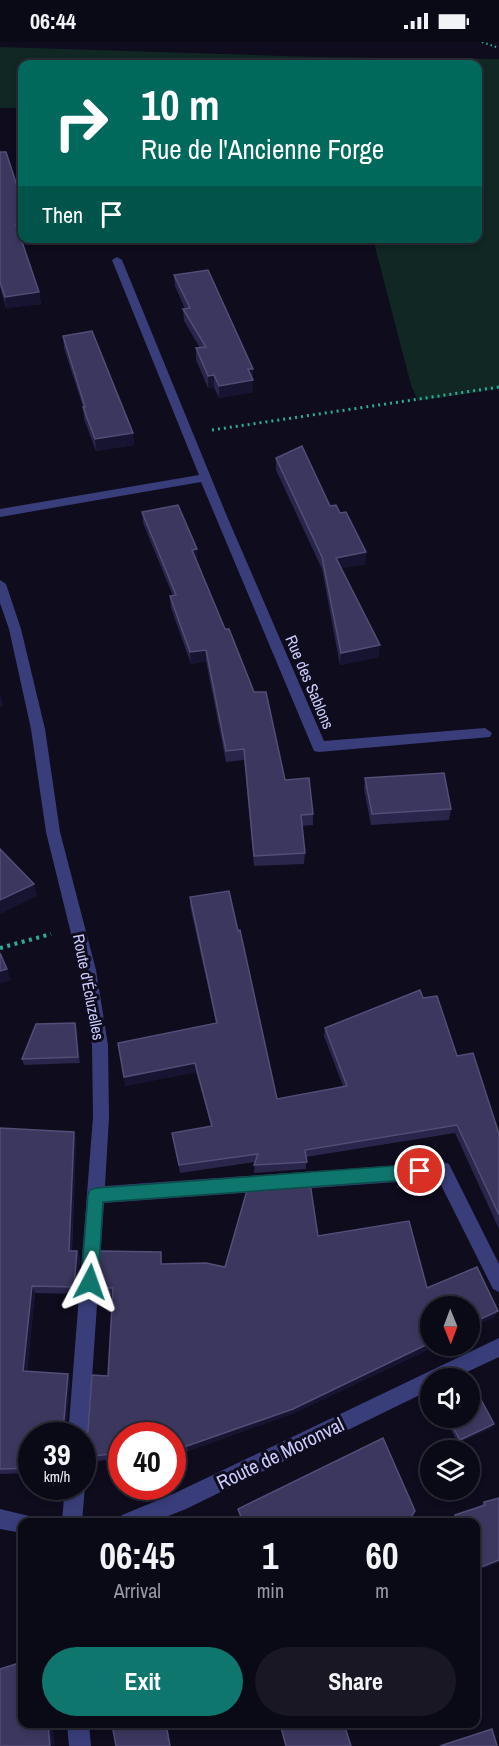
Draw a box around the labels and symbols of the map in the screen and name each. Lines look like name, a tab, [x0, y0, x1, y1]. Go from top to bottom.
street label: Rue des Sablons	[280, 632, 340, 732]
street label: Route d'Écluzelles	[68, 932, 110, 1042]
pin	[394, 1145, 445, 1196]
position arrow	[58, 1250, 122, 1314]
north arrow	[420, 1296, 480, 1356]
street label: Route de Moronval	[212, 1410, 348, 1496]
speed limit sign: 40	[108, 1422, 186, 1500]

